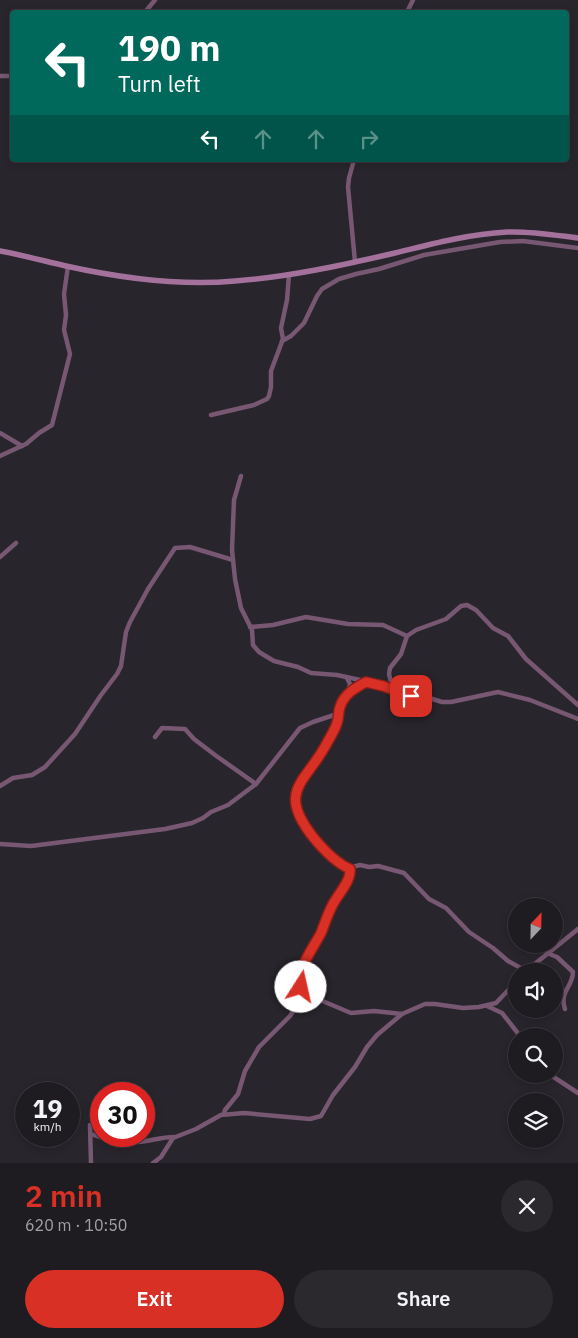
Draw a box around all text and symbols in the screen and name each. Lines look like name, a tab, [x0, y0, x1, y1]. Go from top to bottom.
text: 190 m	[118, 25, 221, 71]
icon: left	[35, 30, 100, 95]
text: Turn left	[118, 69, 201, 98]
icon: left	[196, 125, 224, 153]
icon: ahead	[249, 125, 277, 153]
icon: ahead	[302, 125, 330, 153]
icon: right	[355, 125, 383, 153]
pin	[390, 675, 432, 717]
icon: arrive	[397, 682, 425, 710]
north arrow	[508, 898, 562, 952]
map controls	[508, 898, 563, 1148]
position arrow	[274, 960, 326, 1012]
button: sound	[508, 963, 563, 1018]
button: search	[508, 1028, 563, 1083]
speed limit sign: 30	[90, 1082, 155, 1147]
text: 19	[32, 1092, 63, 1125]
button: layers	[508, 1093, 563, 1148]
text: km/h	[33, 1119, 62, 1134]
text: 2 min	[25, 1176, 103, 1215]
button: close	[501, 1180, 553, 1232]
text: 620 m · 10:50	[25, 1215, 127, 1235]
button: Exit	[25, 1270, 284, 1328]
button: Share	[294, 1270, 553, 1328]

